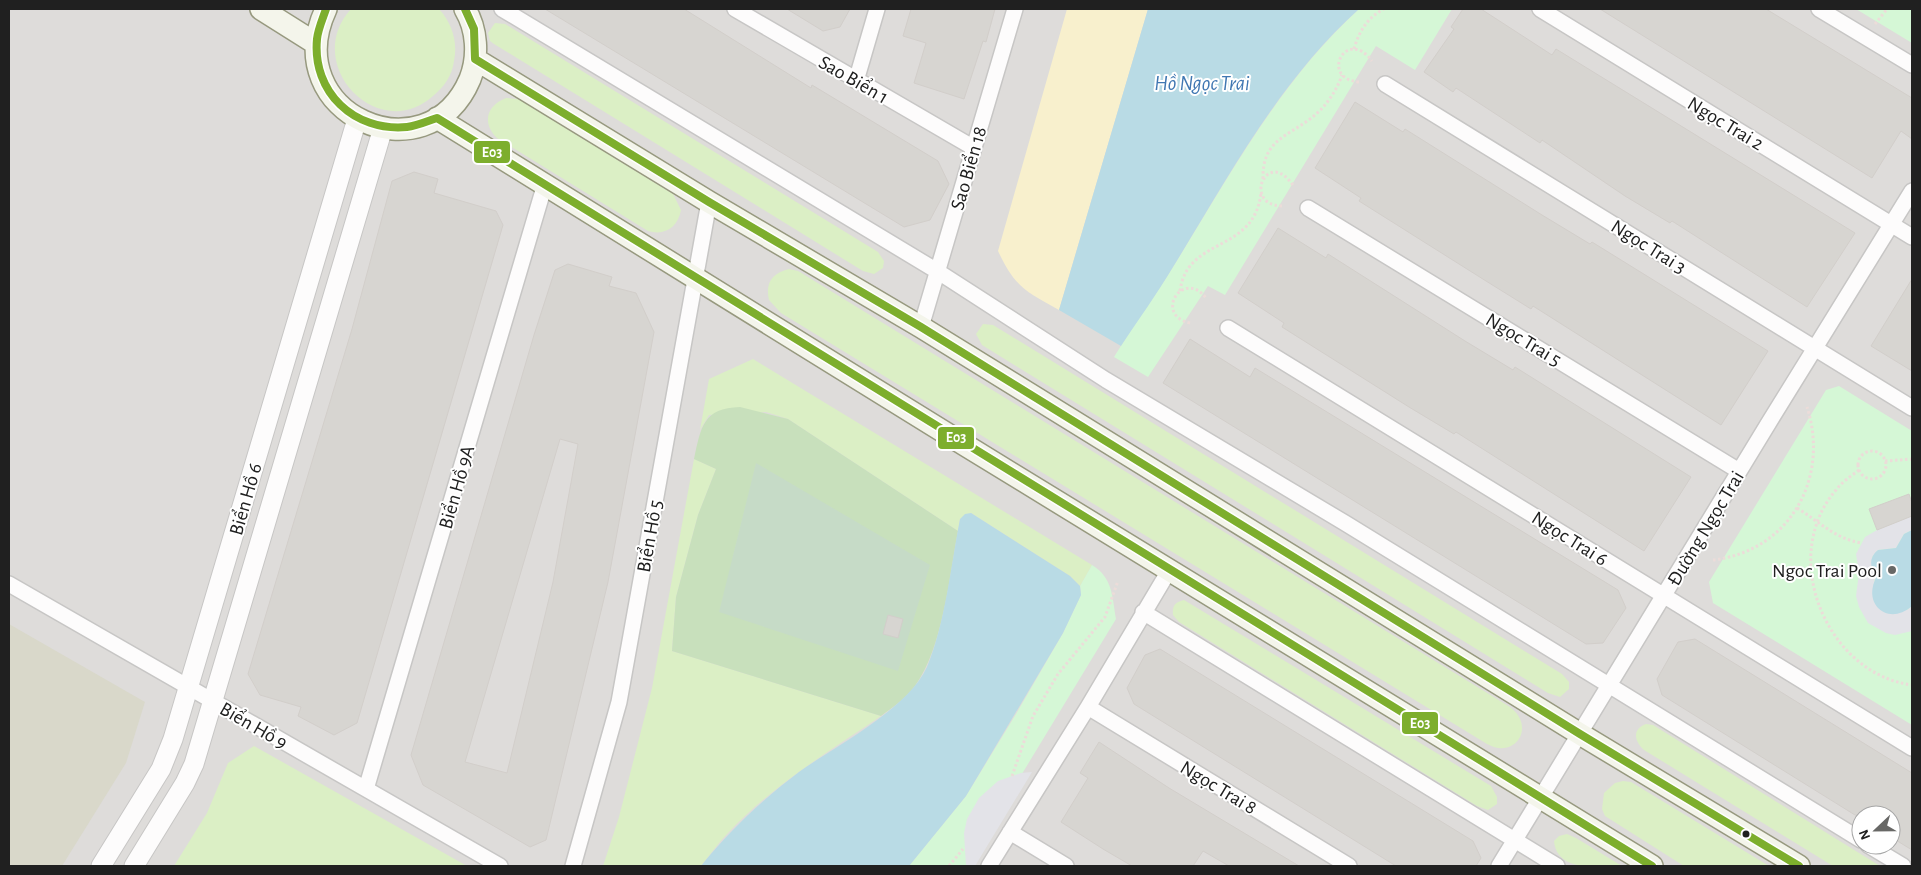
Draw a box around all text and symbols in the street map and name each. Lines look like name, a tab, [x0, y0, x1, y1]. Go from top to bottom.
street label: Sao Biển 1	[815, 52, 892, 108]
water label: Hồ Ngọc Trai	[1154, 73, 1250, 94]
street label: Ngọc Trai 2	[1684, 93, 1767, 154]
street label: Sao Biển 18	[947, 124, 990, 212]
line badge: E03	[473, 140, 511, 164]
text: E03	[482, 146, 502, 160]
street label: Ngọc Trai 3	[1607, 216, 1689, 278]
street label: Ngọc Trai 5	[1482, 310, 1565, 370]
line badge: E03	[937, 426, 975, 450]
text: E03	[946, 431, 966, 445]
street label: Biển Hồ 9A	[436, 443, 479, 531]
street label: Biển Hồ 6	[226, 461, 266, 538]
street label: Đường Ngọc Trai	[1664, 468, 1748, 589]
street label: Biển Hồ 5	[634, 498, 666, 574]
street label: Ngọc Trai 6	[1528, 508, 1611, 570]
place label: Ngoc Trai Pool	[1772, 561, 1882, 581]
marker: Ngoc Trai Pool	[1886, 564, 1898, 576]
street label: Biển Hồ 9	[216, 699, 291, 753]
line badge: E03	[1401, 711, 1439, 735]
text: E03	[1410, 717, 1430, 731]
street label: Ngọc Trai 8	[1177, 757, 1260, 818]
north arrow	[1851, 805, 1901, 855]
text: N	[1857, 827, 1873, 842]
unlabelled marker	[1741, 829, 1751, 839]

